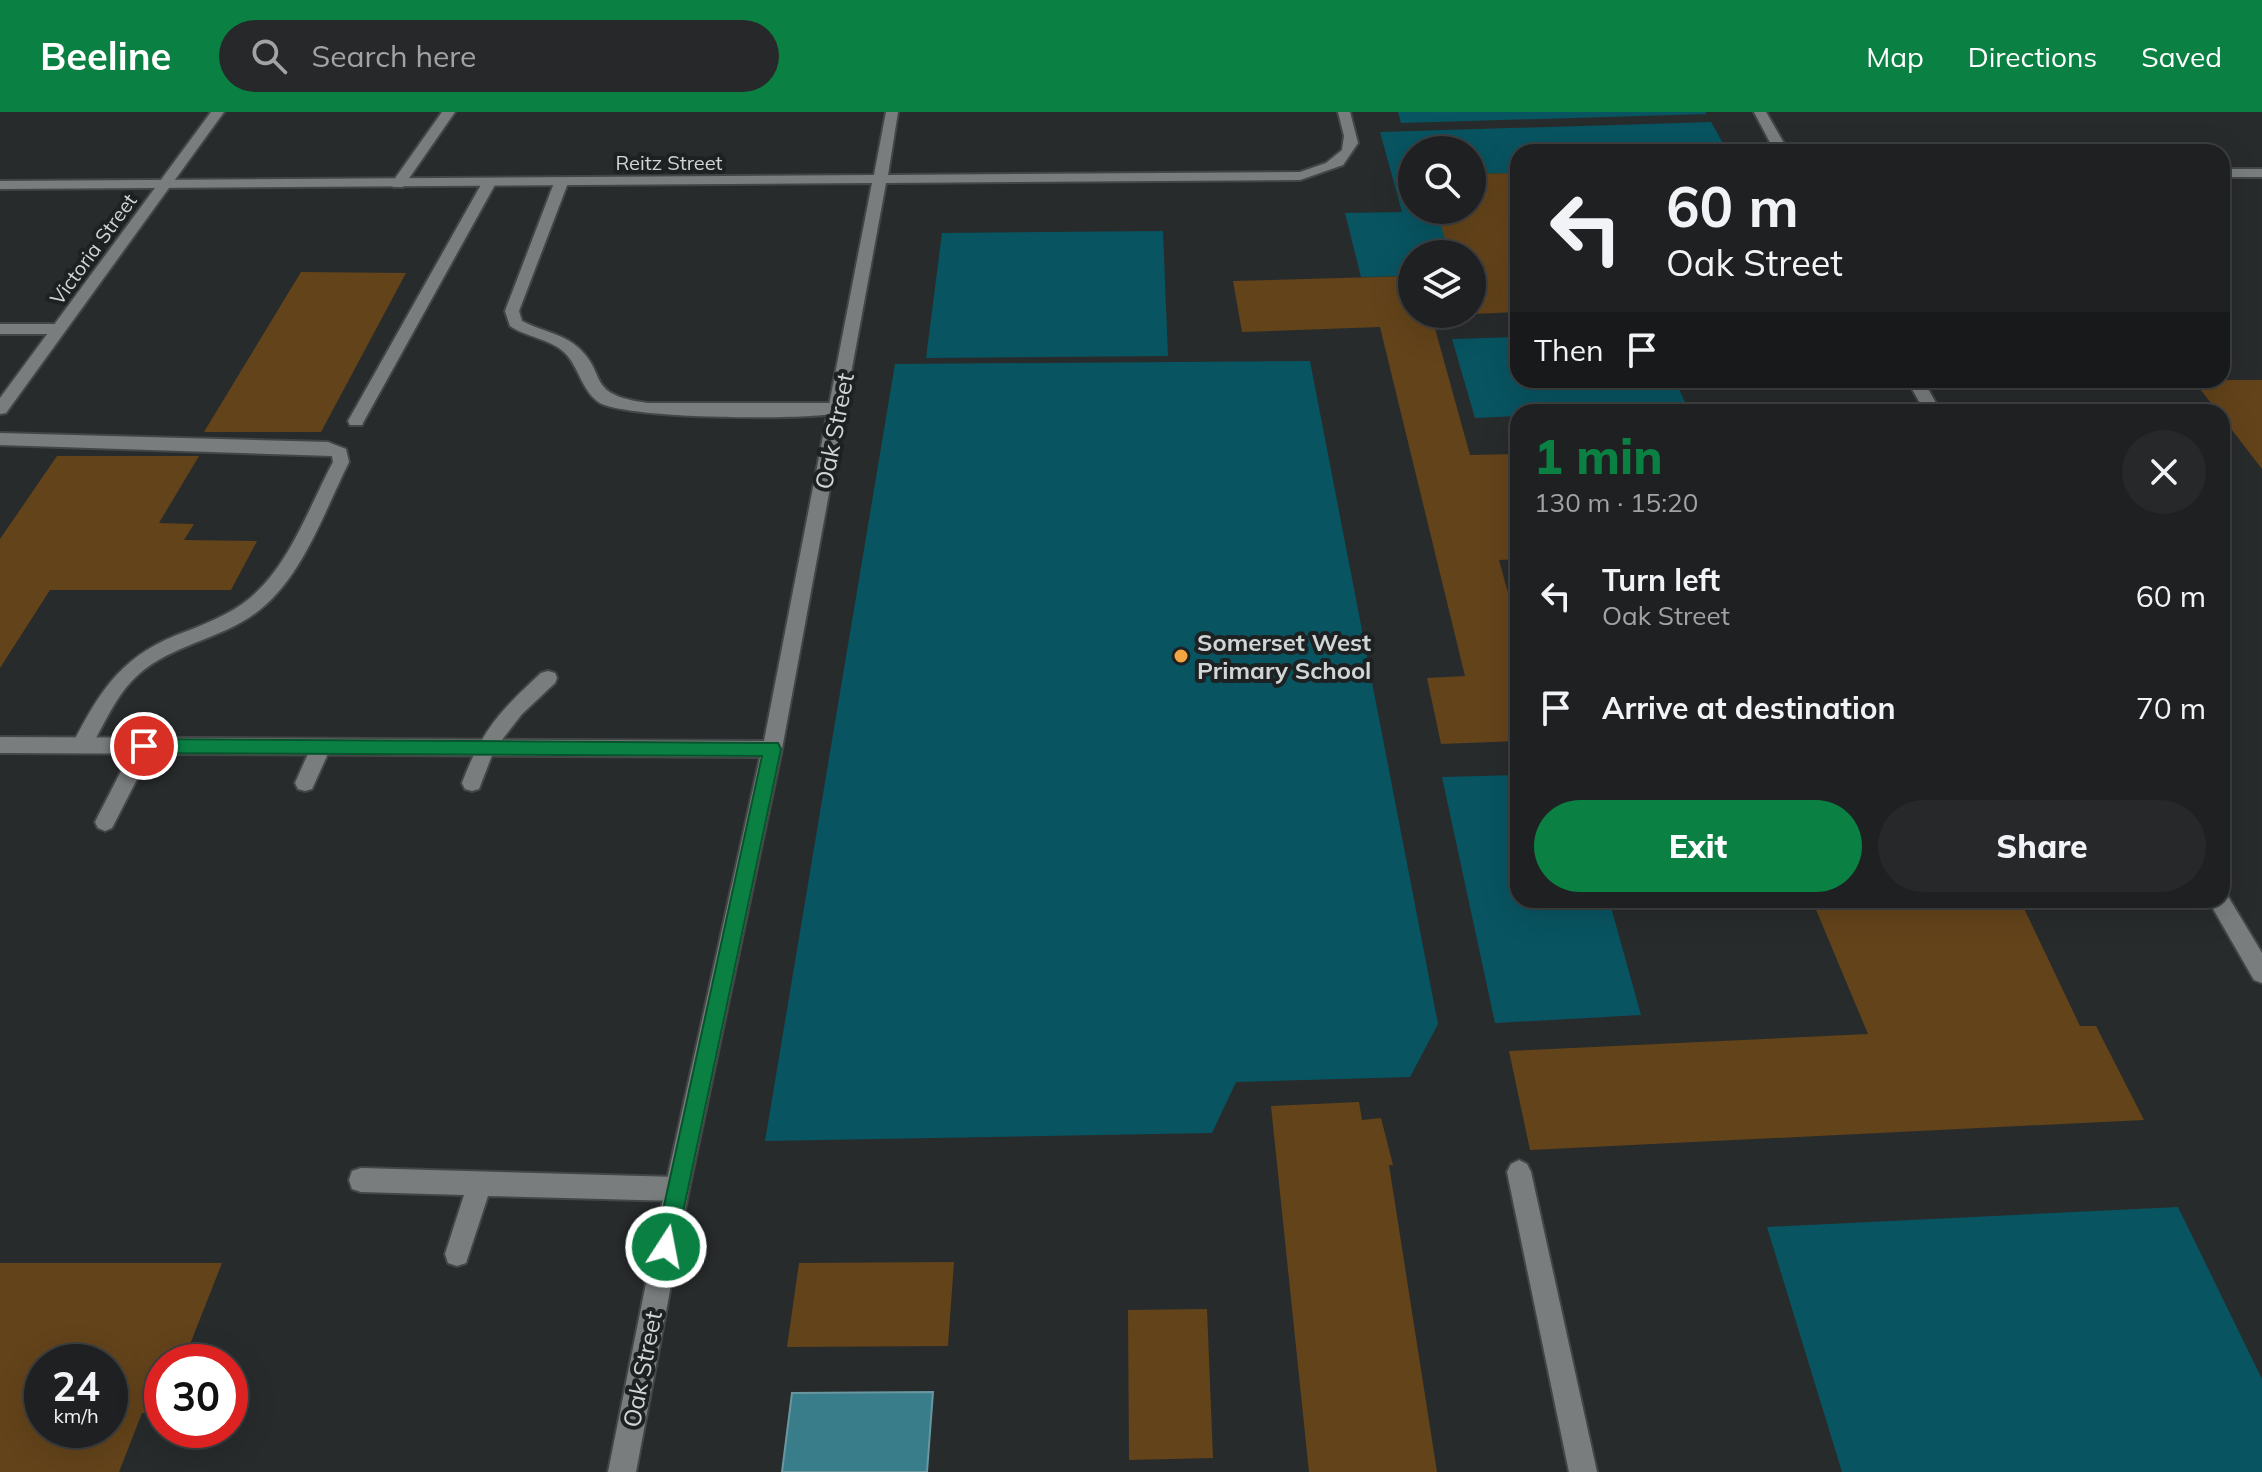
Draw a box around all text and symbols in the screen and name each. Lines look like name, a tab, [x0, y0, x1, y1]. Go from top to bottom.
search box	[219, 20, 779, 92]
text: Beeline	[40, 32, 171, 80]
icon: search	[247, 34, 291, 78]
text: Search here	[311, 37, 476, 75]
text: Map	[1866, 39, 1924, 74]
text: Directions	[1968, 39, 2097, 74]
text: Saved	[2141, 39, 2222, 74]
map controls	[1398, 136, 1486, 328]
button: search	[1398, 136, 1486, 224]
street label: Reitz Street	[615, 150, 723, 175]
text: 60 m	[1666, 171, 1799, 241]
icon: left	[1534, 176, 1638, 280]
street label: Victoria Street	[44, 188, 142, 310]
button: layers	[1398, 240, 1486, 328]
text: Oak Street	[1666, 240, 1843, 285]
icon: arrive	[1620, 328, 1664, 372]
text: Then	[1534, 331, 1604, 369]
street label: Oak Street	[808, 370, 860, 492]
text: 1 min	[1534, 426, 1663, 486]
button: close	[2122, 430, 2206, 514]
text: 130 m · 15:20	[1534, 486, 1698, 519]
text: Turn left	[1602, 561, 1720, 599]
icon: left	[1534, 574, 1578, 618]
text: 60 m	[2136, 577, 2206, 615]
text: Oak Street	[1602, 599, 1730, 632]
place label: Somerset West Primary School	[1197, 627, 1371, 685]
marker: Somerset West Primary School	[1172, 647, 1190, 665]
icon: arrive	[1534, 686, 1578, 730]
text: Arrive at destination	[1602, 689, 1896, 727]
text: 70 m	[2136, 689, 2206, 727]
pin	[110, 712, 178, 780]
icon: arrive	[122, 724, 166, 768]
button: Exit	[1534, 800, 1862, 892]
button: Share	[1878, 800, 2206, 892]
position arrow	[624, 1205, 708, 1289]
street label: Oak Street	[616, 1308, 668, 1430]
speed limit sign: 30	[144, 1344, 248, 1448]
text: 24	[52, 1361, 100, 1411]
text: km/h	[53, 1403, 99, 1428]

